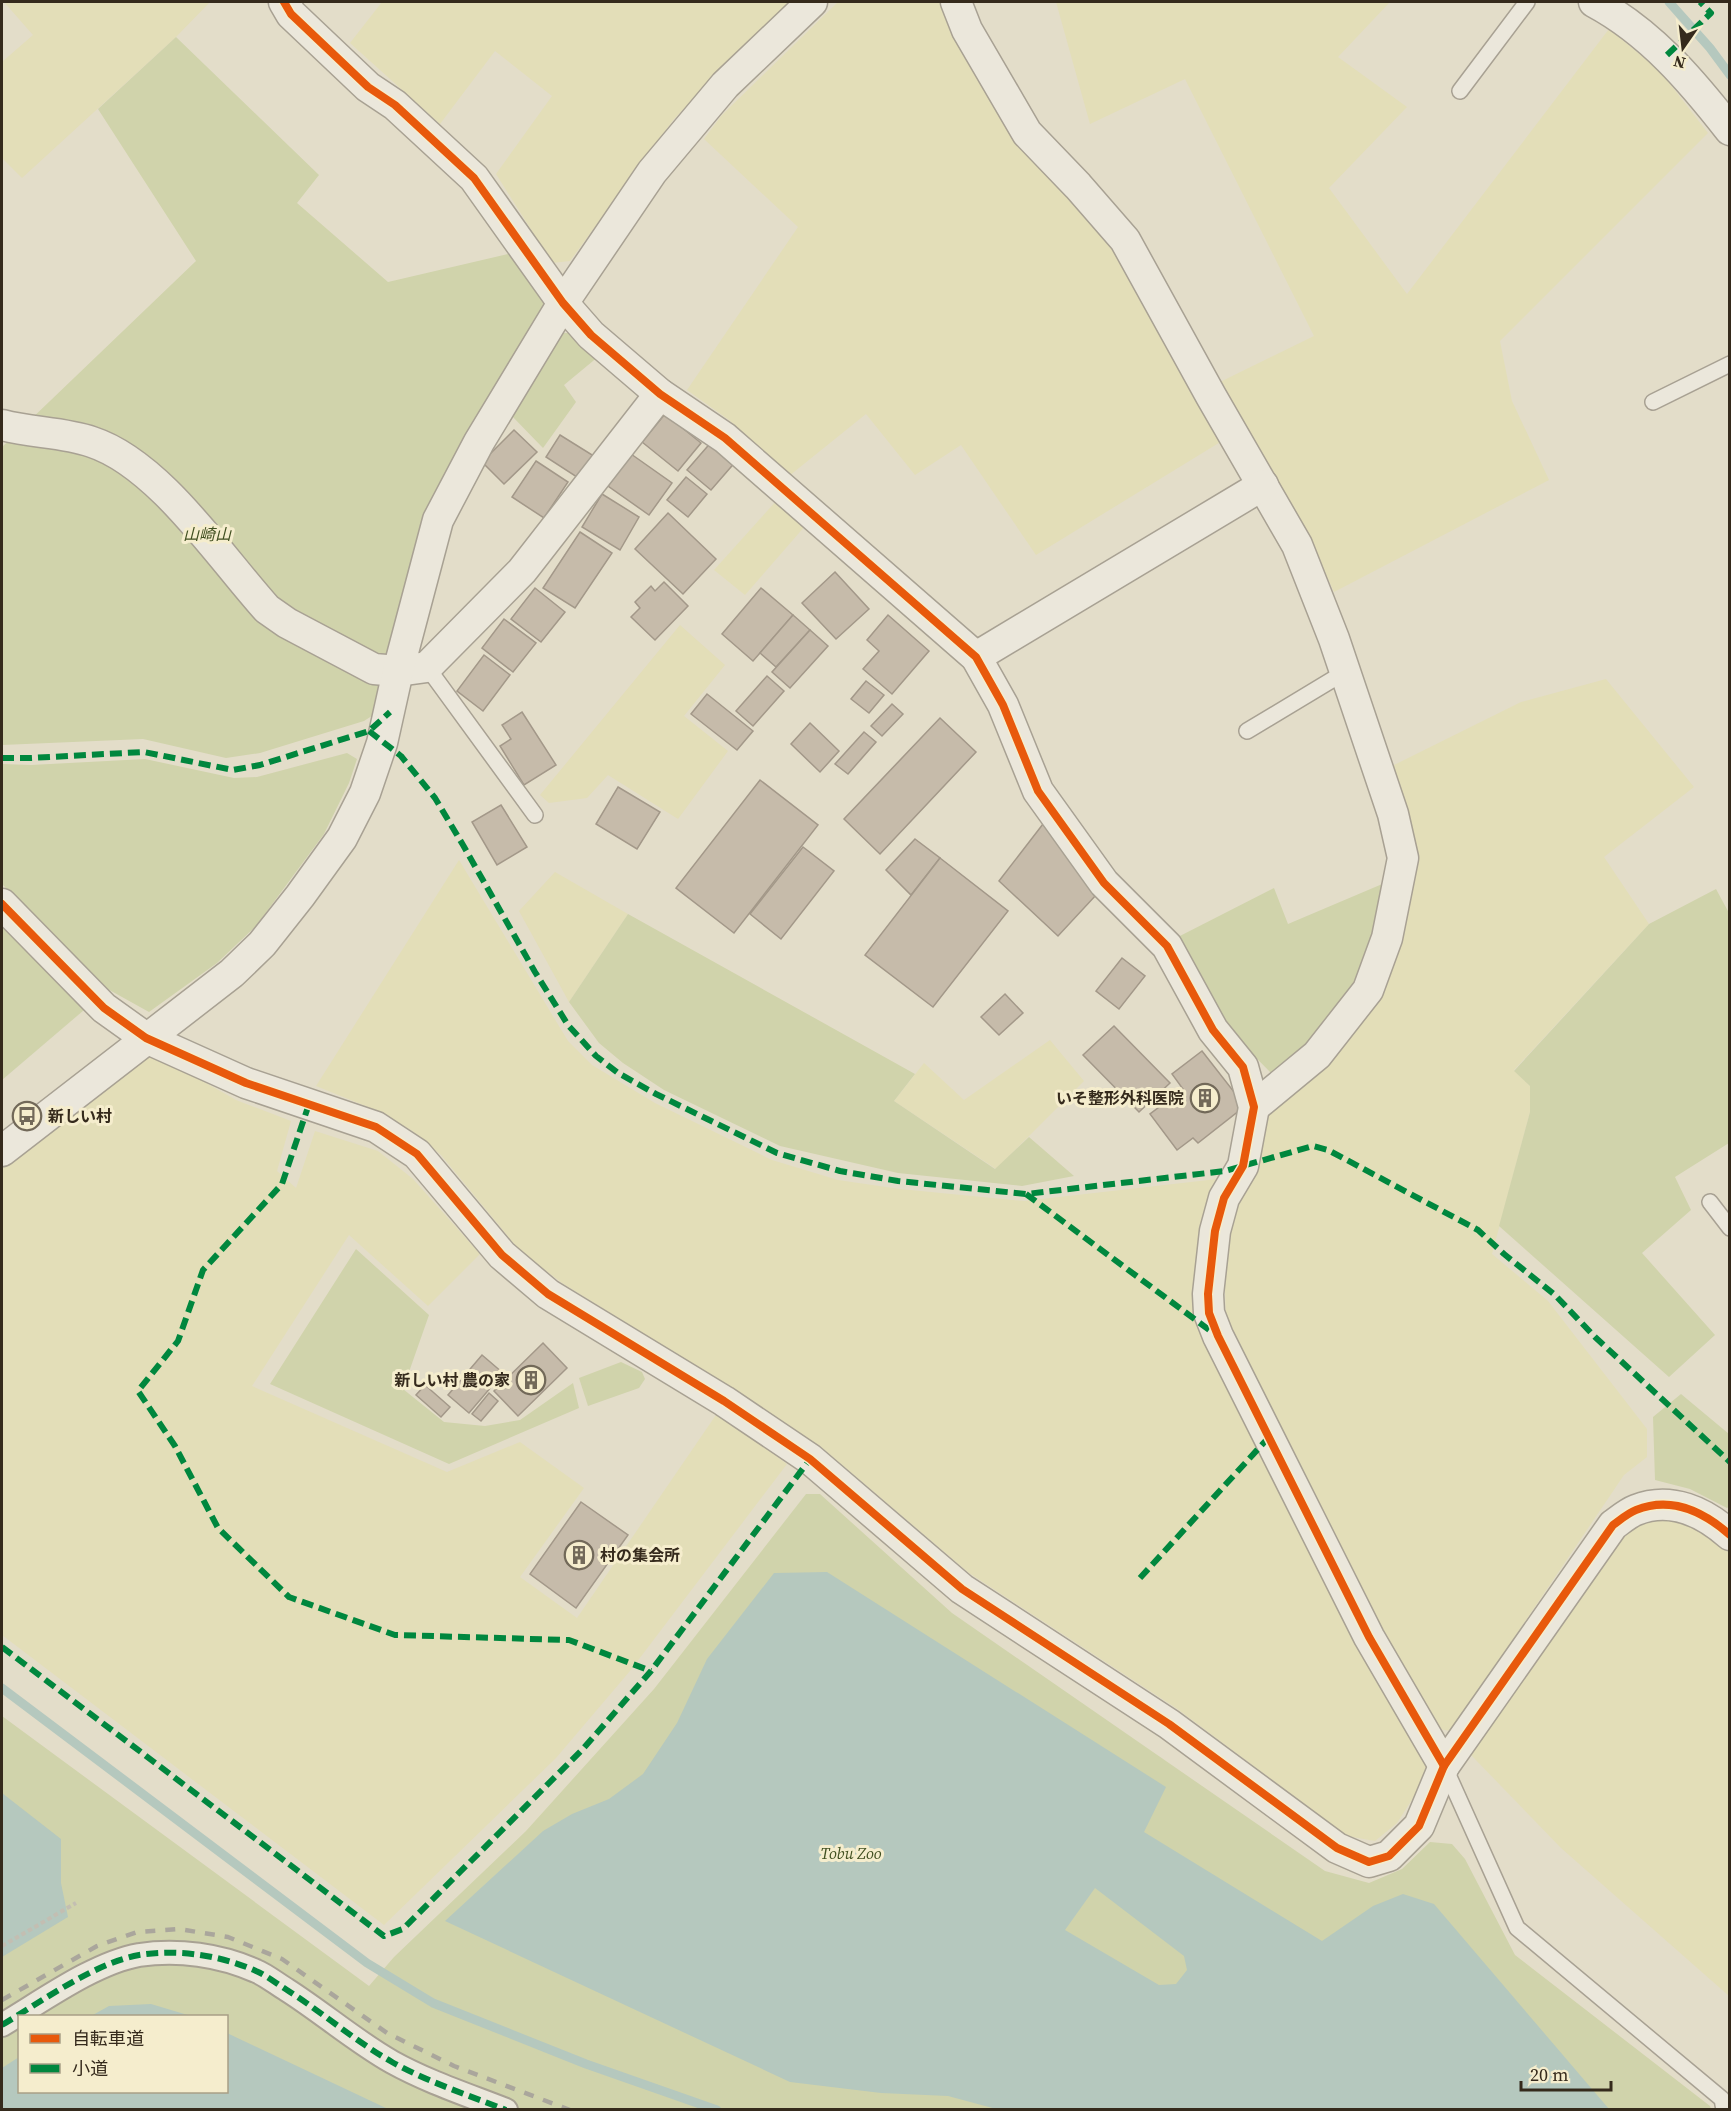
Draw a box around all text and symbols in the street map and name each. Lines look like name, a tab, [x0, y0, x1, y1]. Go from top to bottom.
north arrow	[1653, 18, 1713, 78]
text: N	[1671, 50, 1688, 75]
park label: 山崎山	[183, 523, 232, 545]
building icon: いそ整形外科医院	[1189, 1082, 1221, 1114]
place label: いそ整形外科医院	[1056, 1087, 1184, 1109]
bus stop icon: 新しい村	[11, 1100, 43, 1132]
place label: 新しい村	[48, 1105, 112, 1127]
building icon: 新しい村 農の家	[515, 1364, 547, 1396]
place label: 新しい村 農の家	[395, 1369, 510, 1391]
building icon: 村の集会所	[563, 1539, 595, 1571]
place label: 村の集会所	[600, 1544, 680, 1566]
park label: Tobu Zoo	[820, 1842, 882, 1864]
legend	[18, 2015, 228, 2093]
text: 自転車道	[72, 2026, 144, 2051]
scale bar	[1521, 2054, 1611, 2092]
text: 小道	[72, 2056, 108, 2081]
text: 20 m	[1530, 2062, 1568, 2087]

